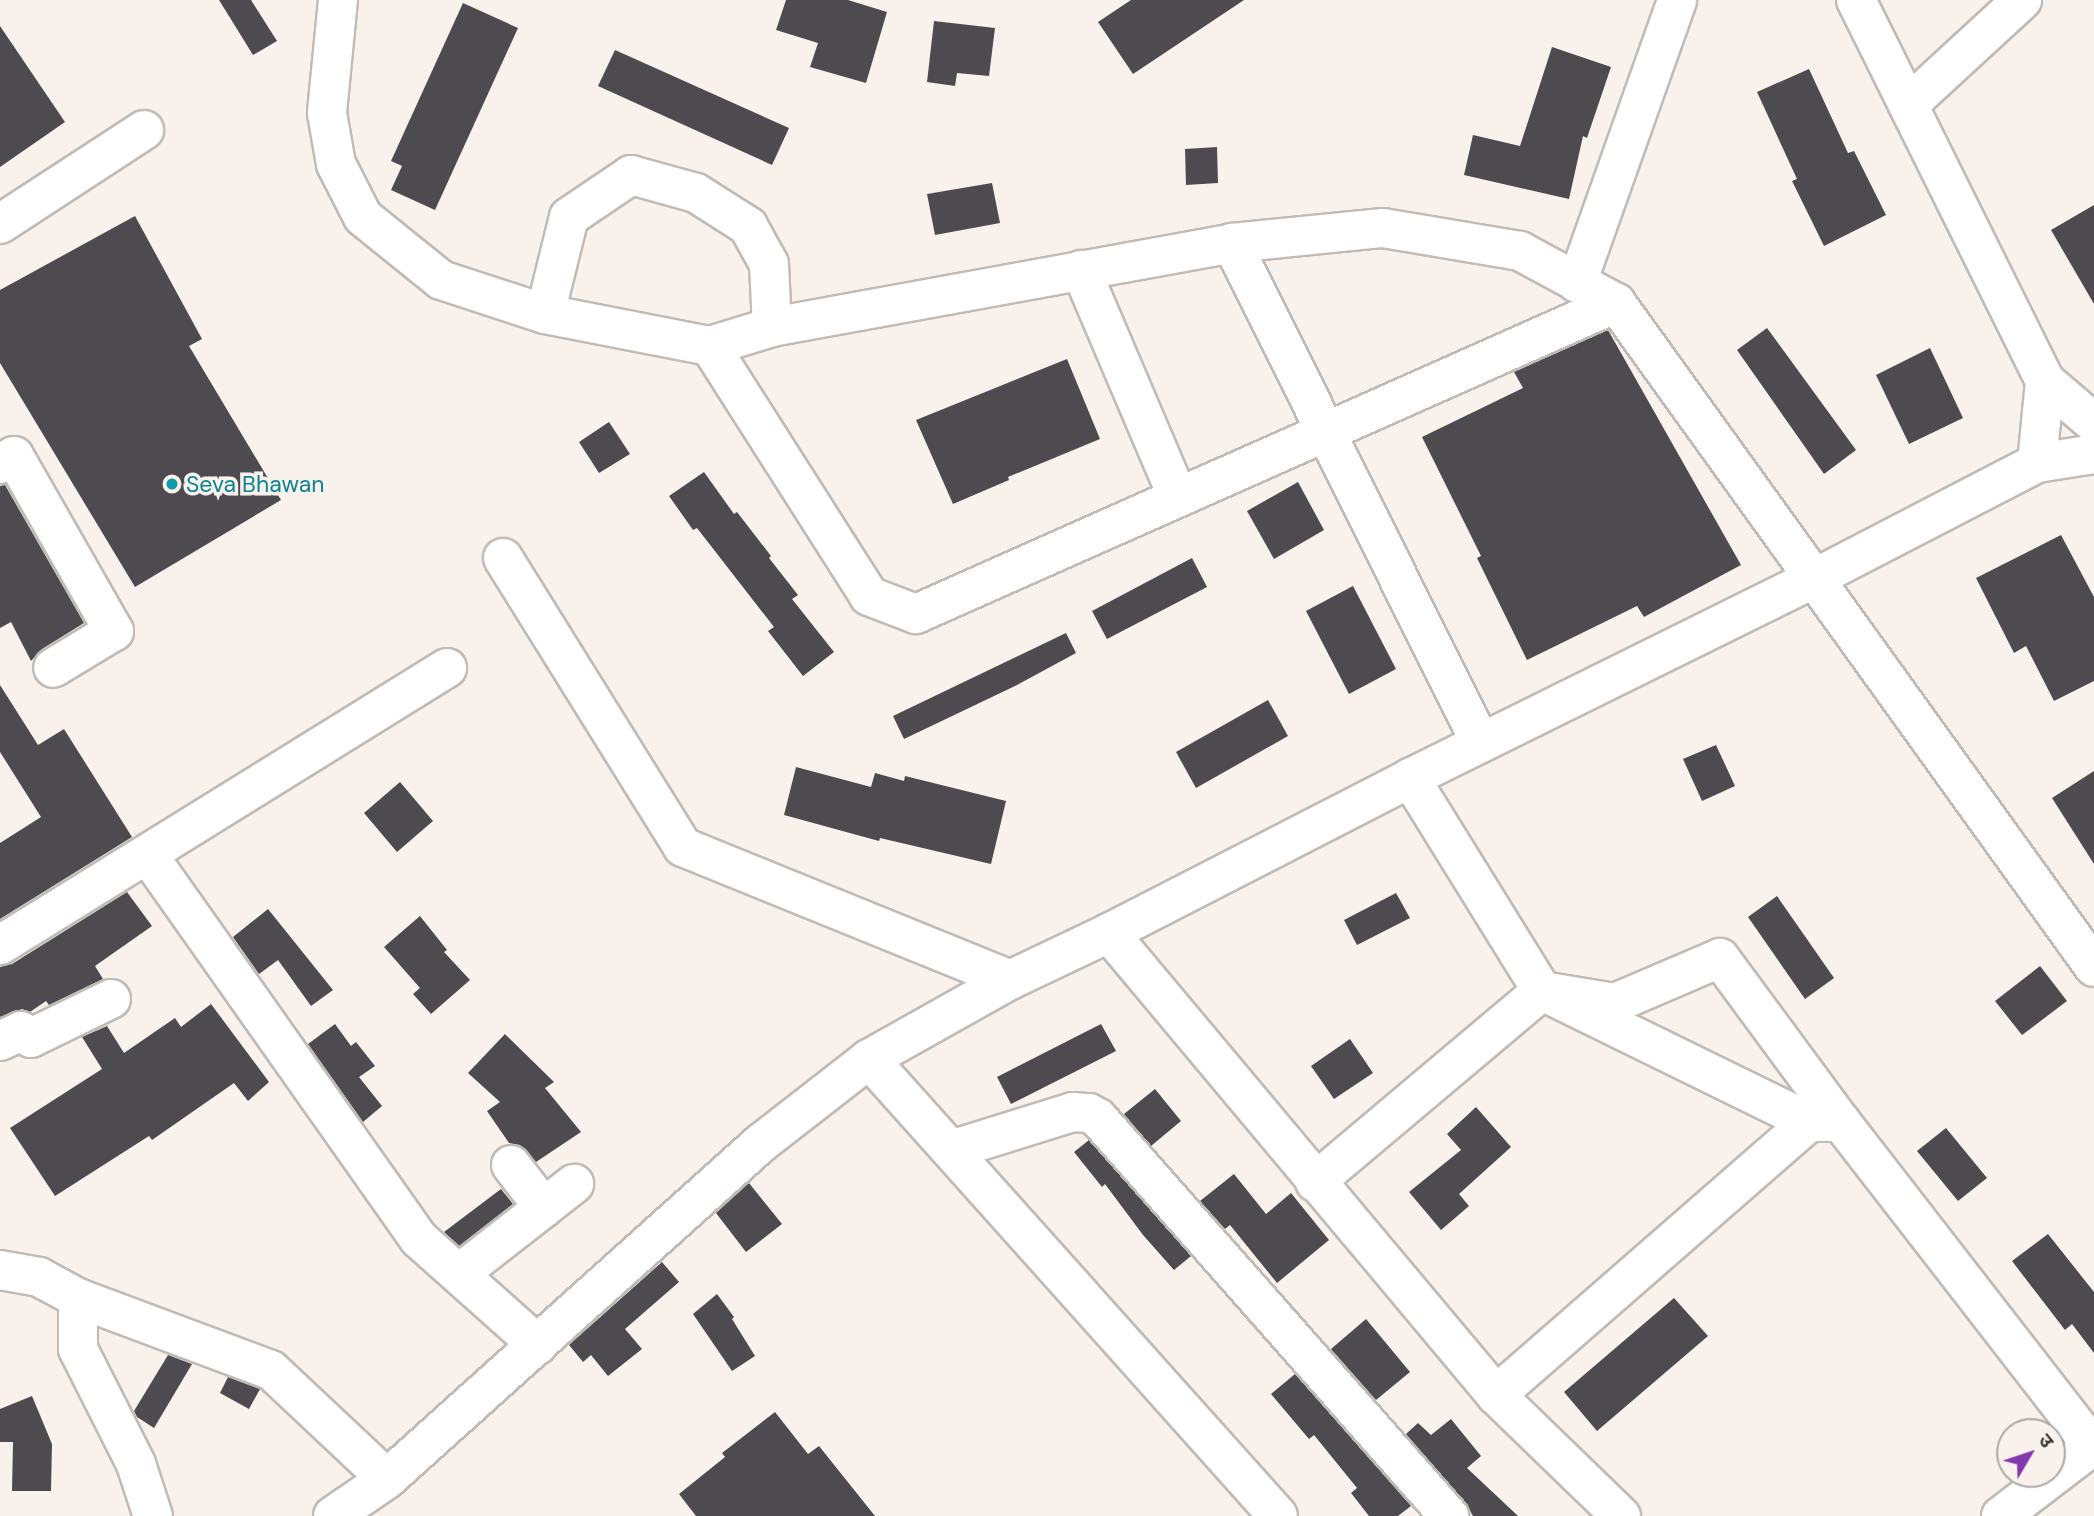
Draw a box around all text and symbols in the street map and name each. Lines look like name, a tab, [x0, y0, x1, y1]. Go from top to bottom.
place label: Seva Bhawan	[186, 470, 324, 498]
marker: Seva Bhawan	[164, 476, 180, 492]
north arrow	[1996, 1418, 2066, 1488]
text: उ	[2033, 1429, 2059, 1453]

